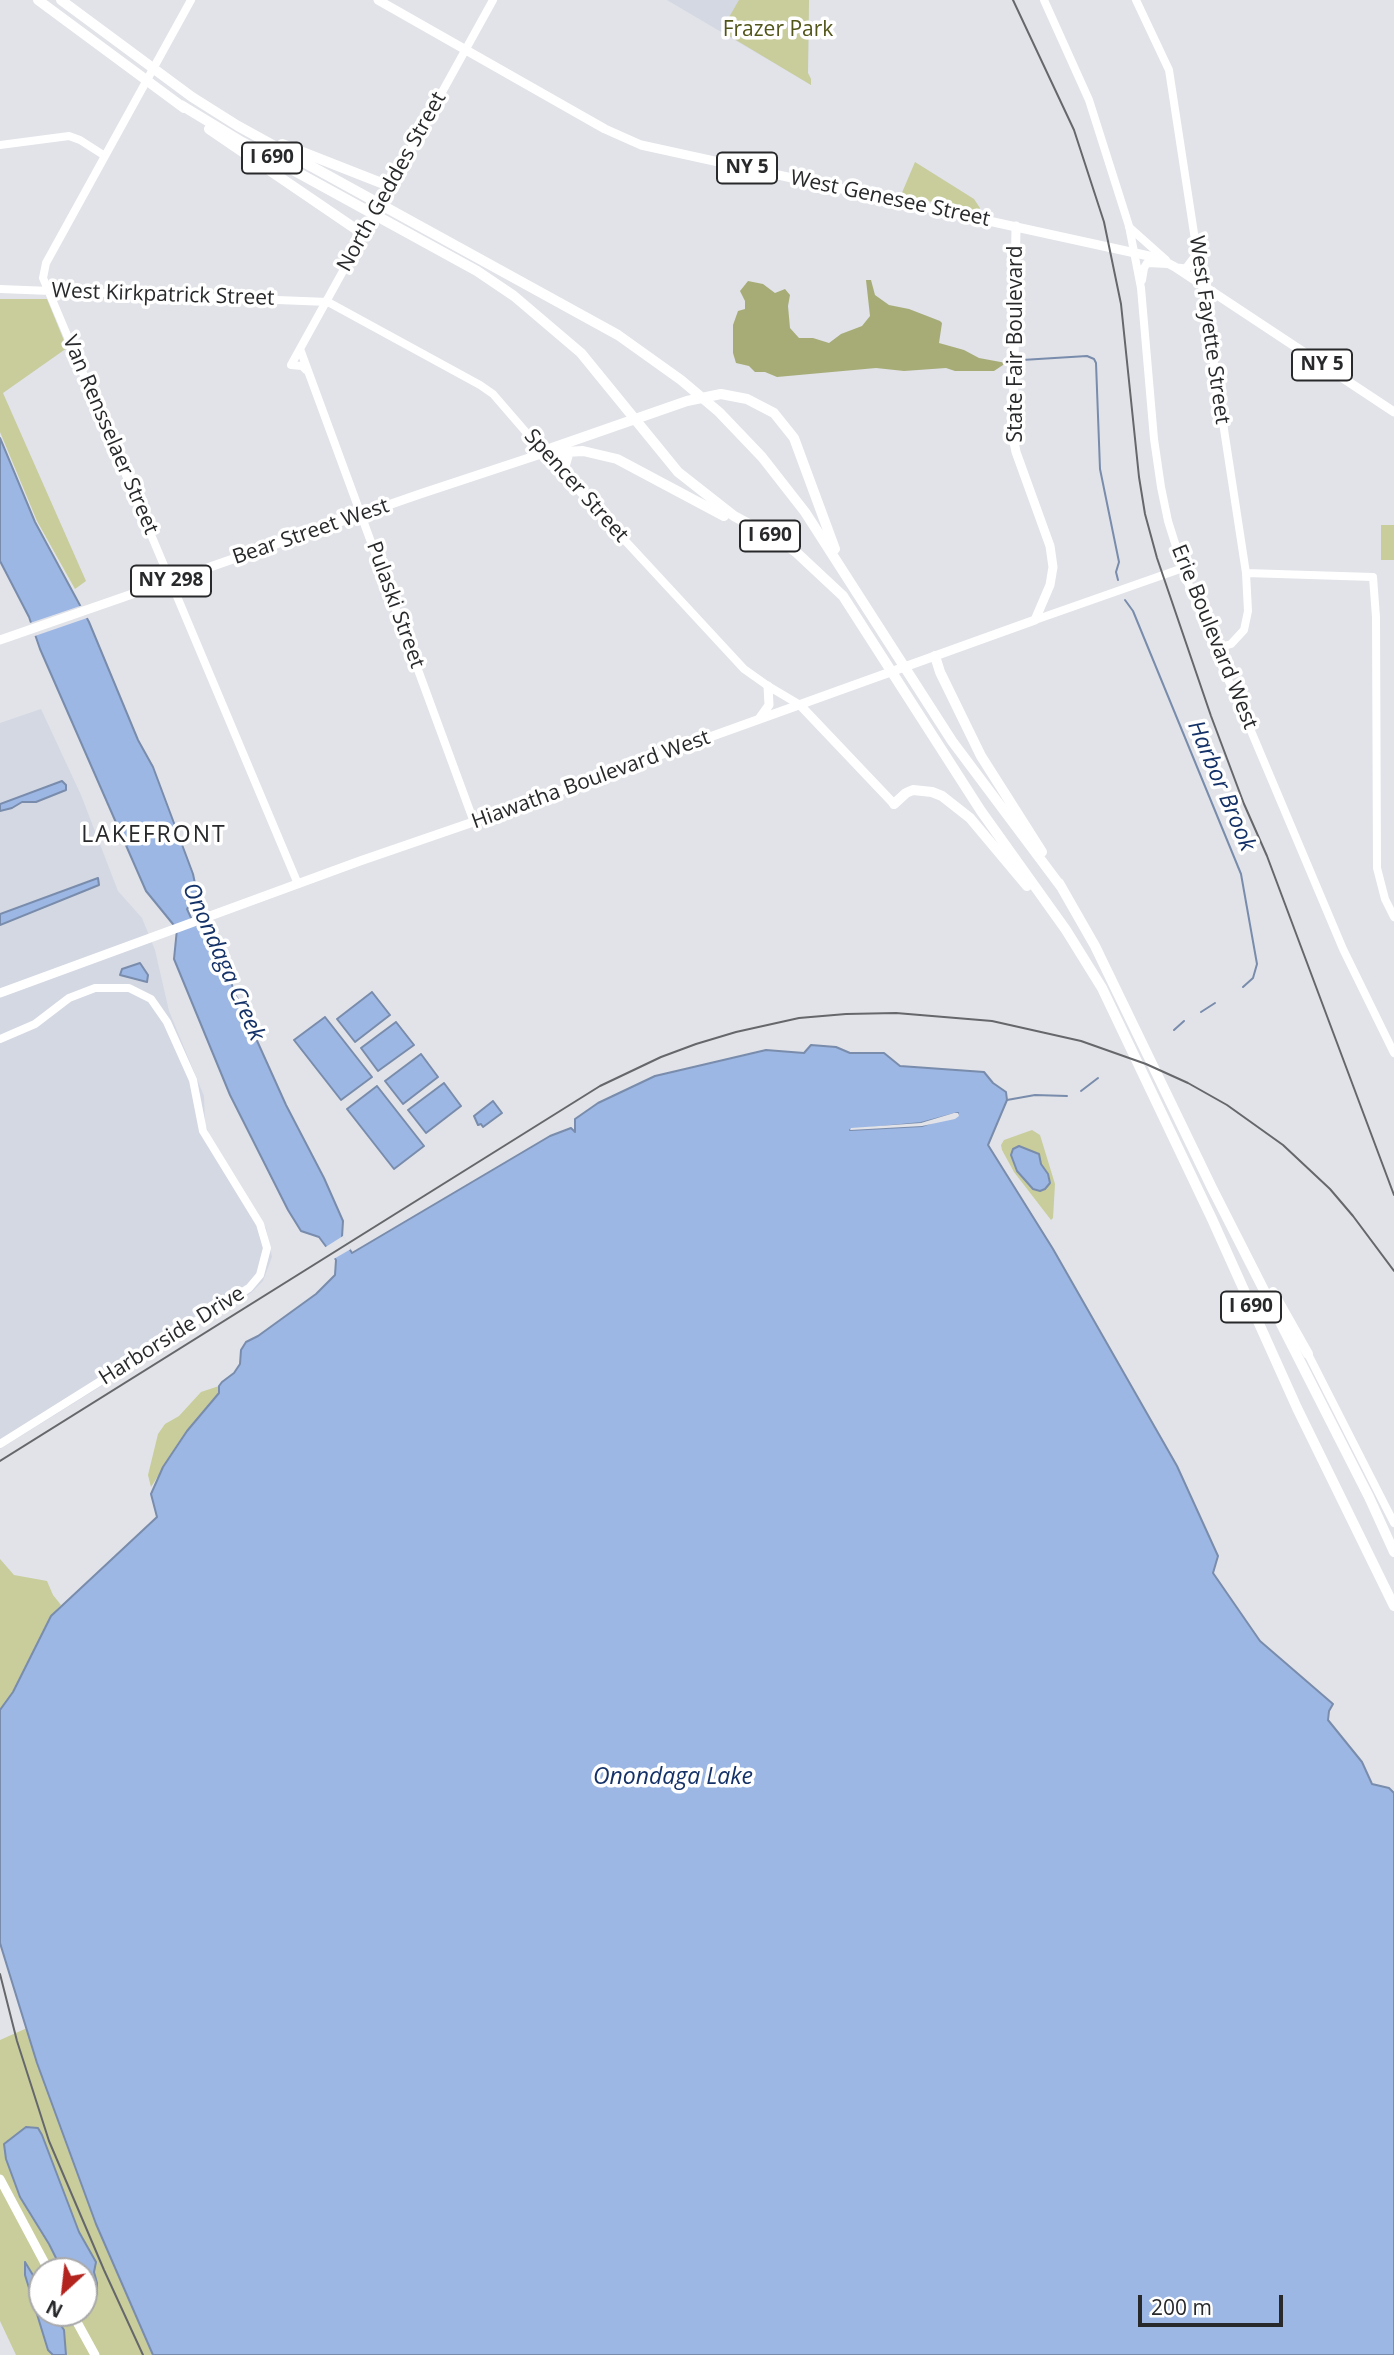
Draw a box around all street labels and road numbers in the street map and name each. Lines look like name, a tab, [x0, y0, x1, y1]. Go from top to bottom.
street label: North Geddes Street	[332, 88, 452, 276]
road number: I 690	[242, 142, 302, 174]
road number: NY 5	[717, 152, 777, 184]
street label: West Genesee Street	[788, 166, 992, 232]
street label: West Fayette Street	[1183, 234, 1235, 426]
street label: State Fair Boulevard	[1003, 245, 1029, 443]
street label: West Kirkpatrick Street	[51, 279, 275, 311]
street label: Van Rensselaer Street	[57, 332, 163, 538]
road number: NY 5	[1292, 350, 1352, 380]
street label: Spencer Street	[519, 424, 633, 548]
street label: Bear Street West	[229, 493, 393, 571]
road number: I 690	[740, 520, 800, 552]
street label: Pulaski Street	[360, 538, 430, 672]
street label: Erie Boulevard West	[1165, 541, 1263, 733]
road number: NY 298	[131, 566, 211, 596]
street label: Hiawatha Boulevard West	[468, 725, 714, 835]
street label: Harborside Drive	[95, 1281, 249, 1391]
road number: I 690	[1221, 1292, 1281, 1322]

